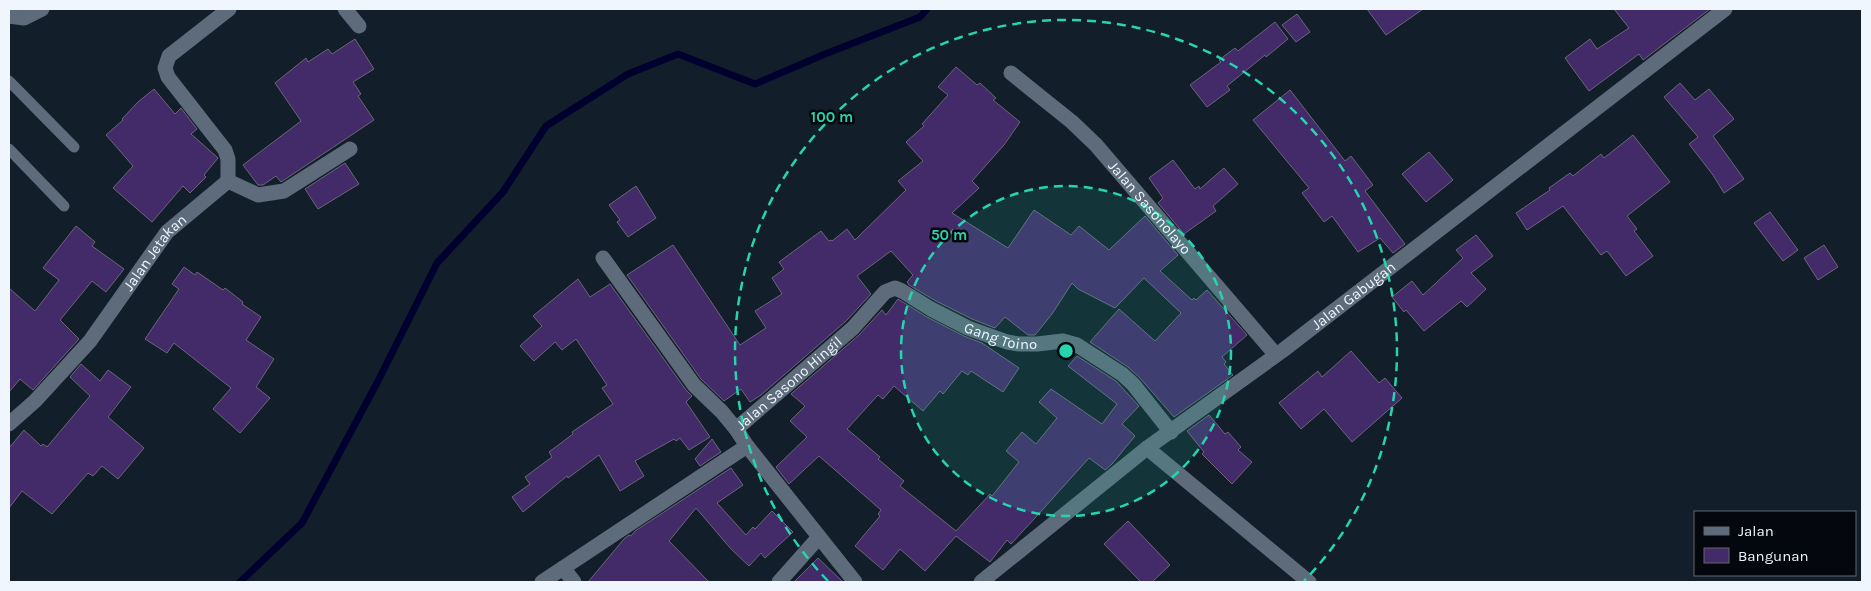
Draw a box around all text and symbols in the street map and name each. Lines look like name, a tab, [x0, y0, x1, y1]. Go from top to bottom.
text: 100 m	[811, 108, 853, 126]
street label: Jalan Sasonolayo	[1105, 157, 1195, 258]
street label: Jalan Jetakan	[119, 210, 190, 294]
text: 50 m	[931, 226, 967, 244]
street label: Jalan Gabugan	[1308, 258, 1399, 334]
street label: Gang Toino	[962, 318, 1037, 353]
street label: Jalan Sasono Hingil	[732, 332, 846, 434]
centre of rings	[1057, 342, 1075, 360]
legend	[1694, 511, 1856, 576]
text: Jalan	[1738, 522, 1774, 540]
text: Bangunan	[1738, 547, 1809, 565]

